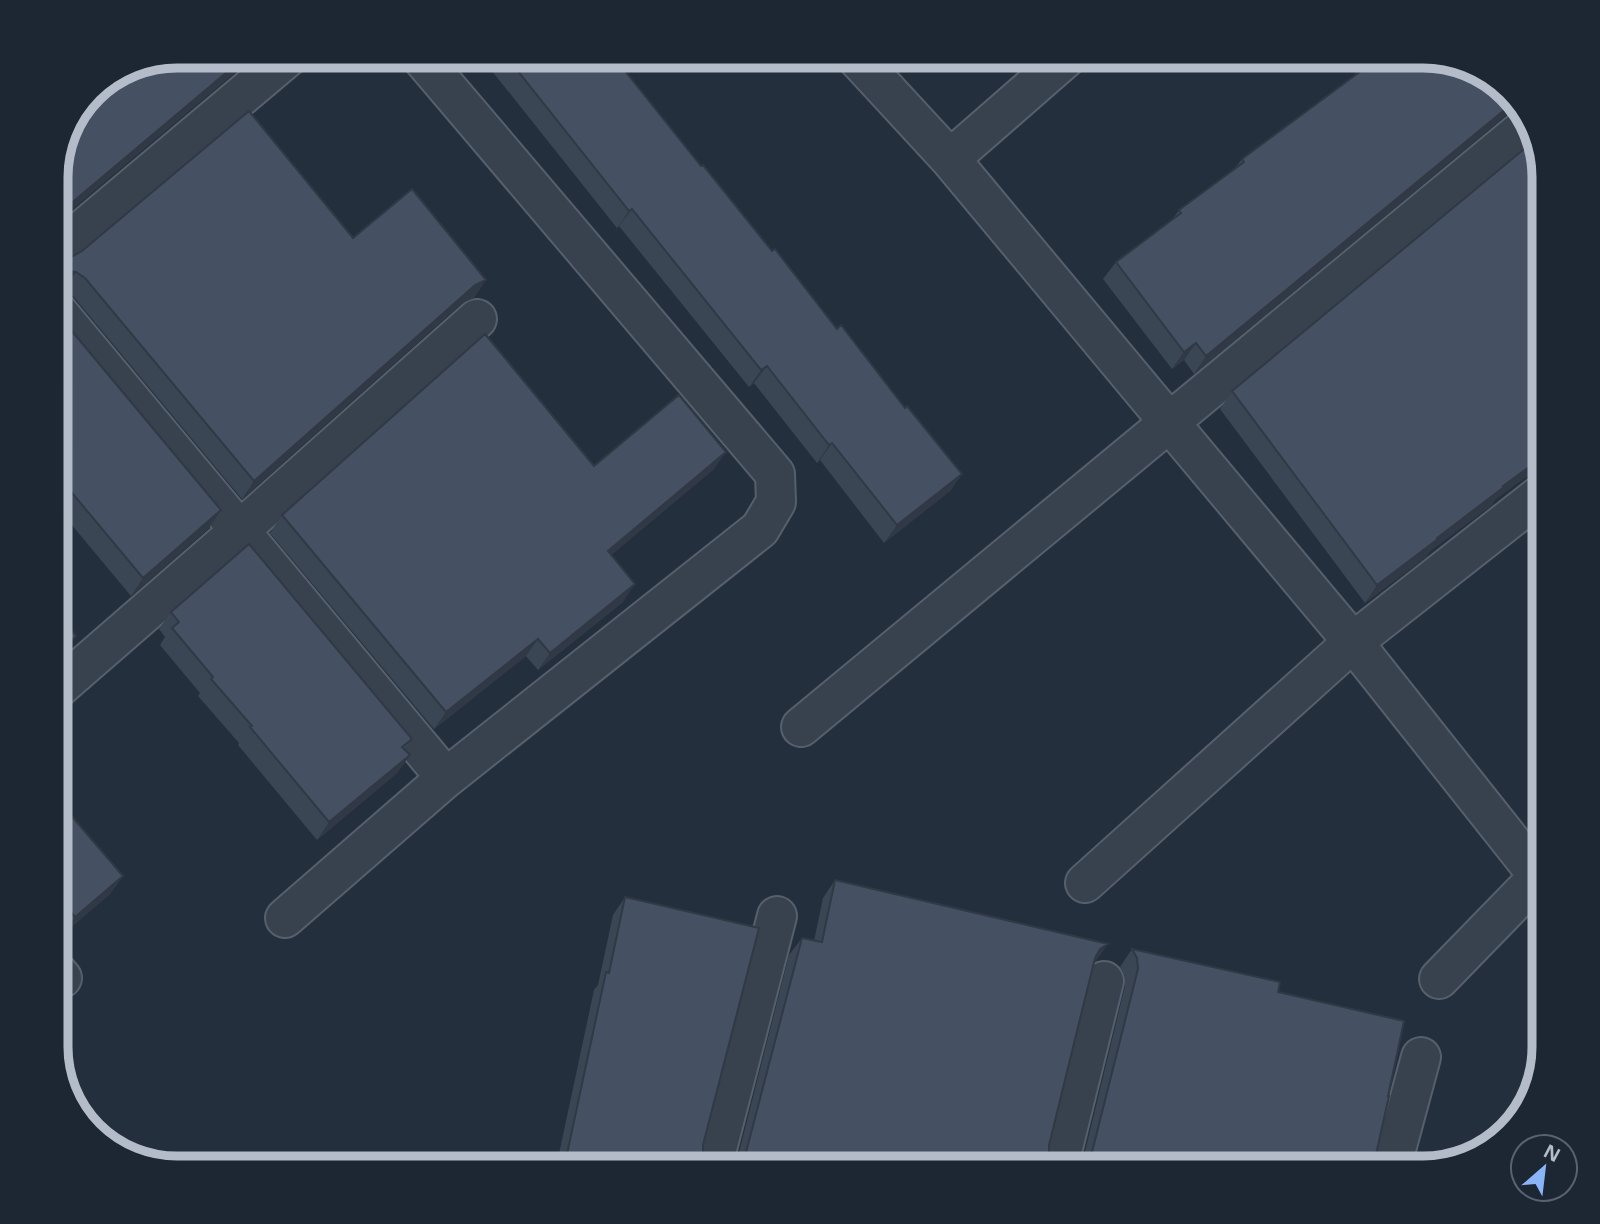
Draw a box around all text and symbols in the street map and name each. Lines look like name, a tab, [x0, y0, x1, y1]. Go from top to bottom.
north arrow	[1509, 1133, 1579, 1203]
text: N	[1539, 1138, 1565, 1168]

